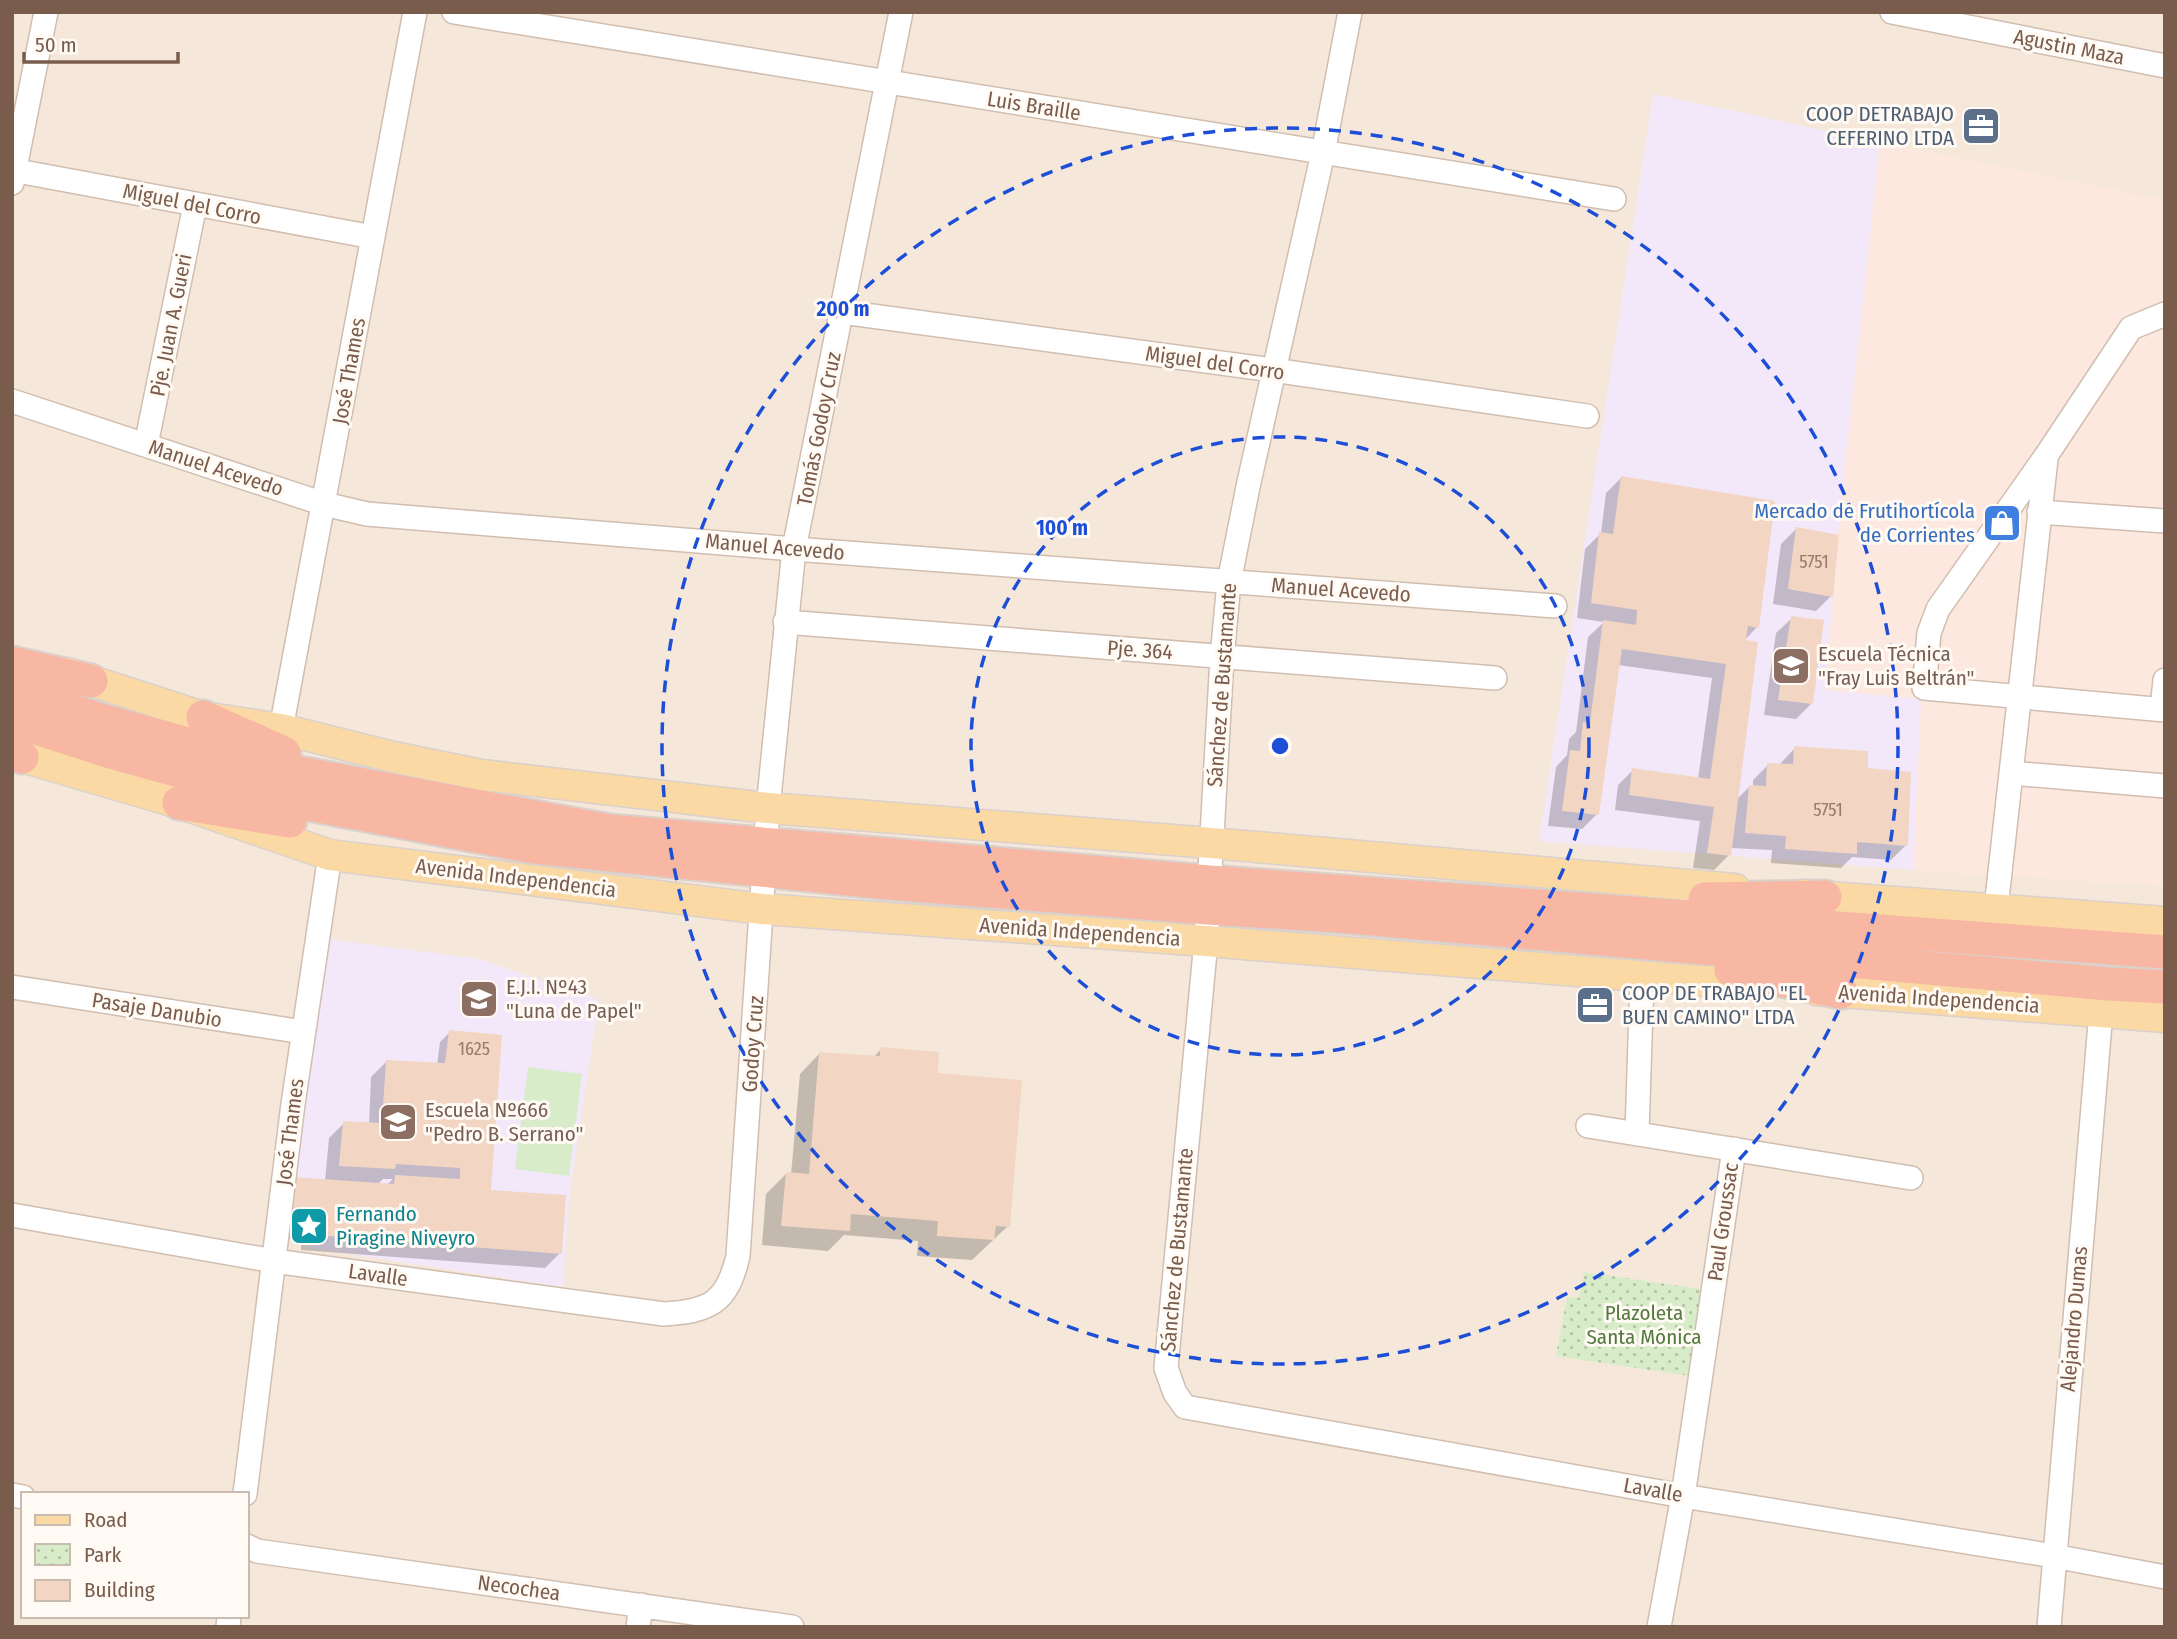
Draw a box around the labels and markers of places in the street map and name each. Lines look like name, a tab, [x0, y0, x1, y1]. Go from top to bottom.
place label: COOP DETRABAJO CEFERINO LTDA	[1806, 101, 1954, 151]
office icon: COOP DETRABAJO CEFERINO LTDA	[1960, 105, 2002, 147]
place label: Mercado de Frutihortícola de Corrientes	[1754, 498, 1975, 548]
shop icon: Mercado de Frutihortícola de Corrientes	[1981, 502, 2023, 544]
place label: Escuela Técnica "Fray Luis Beltrán"	[1818, 641, 1975, 691]
school or university icon: Escuela Técnica "Fray Luis Beltrán"	[1770, 645, 1812, 687]
centre of rings	[1268, 734, 1292, 758]
place label: E.J.I. Nº43 "Luna de Papel"	[506, 974, 642, 1024]
school or university icon: E.J.I. Nº43 "Luna de Papel"	[458, 978, 500, 1020]
place label: COOP DE TRABAJO "EL BUEN CAMINO" LTDA	[1622, 980, 1808, 1030]
office icon: COOP DE TRABAJO "EL BUEN CAMINO" LTDA	[1574, 984, 1616, 1026]
place label: Escuela Nº666 "Pedro B. Serrano"	[425, 1097, 583, 1147]
school or university icon: Escuela Nº666 "Pedro B. Serrano"	[377, 1101, 419, 1143]
place label: Fernando Piragine Niveyro	[336, 1201, 475, 1251]
place icon: Fernando Piragine Niveyro	[288, 1205, 330, 1247]

